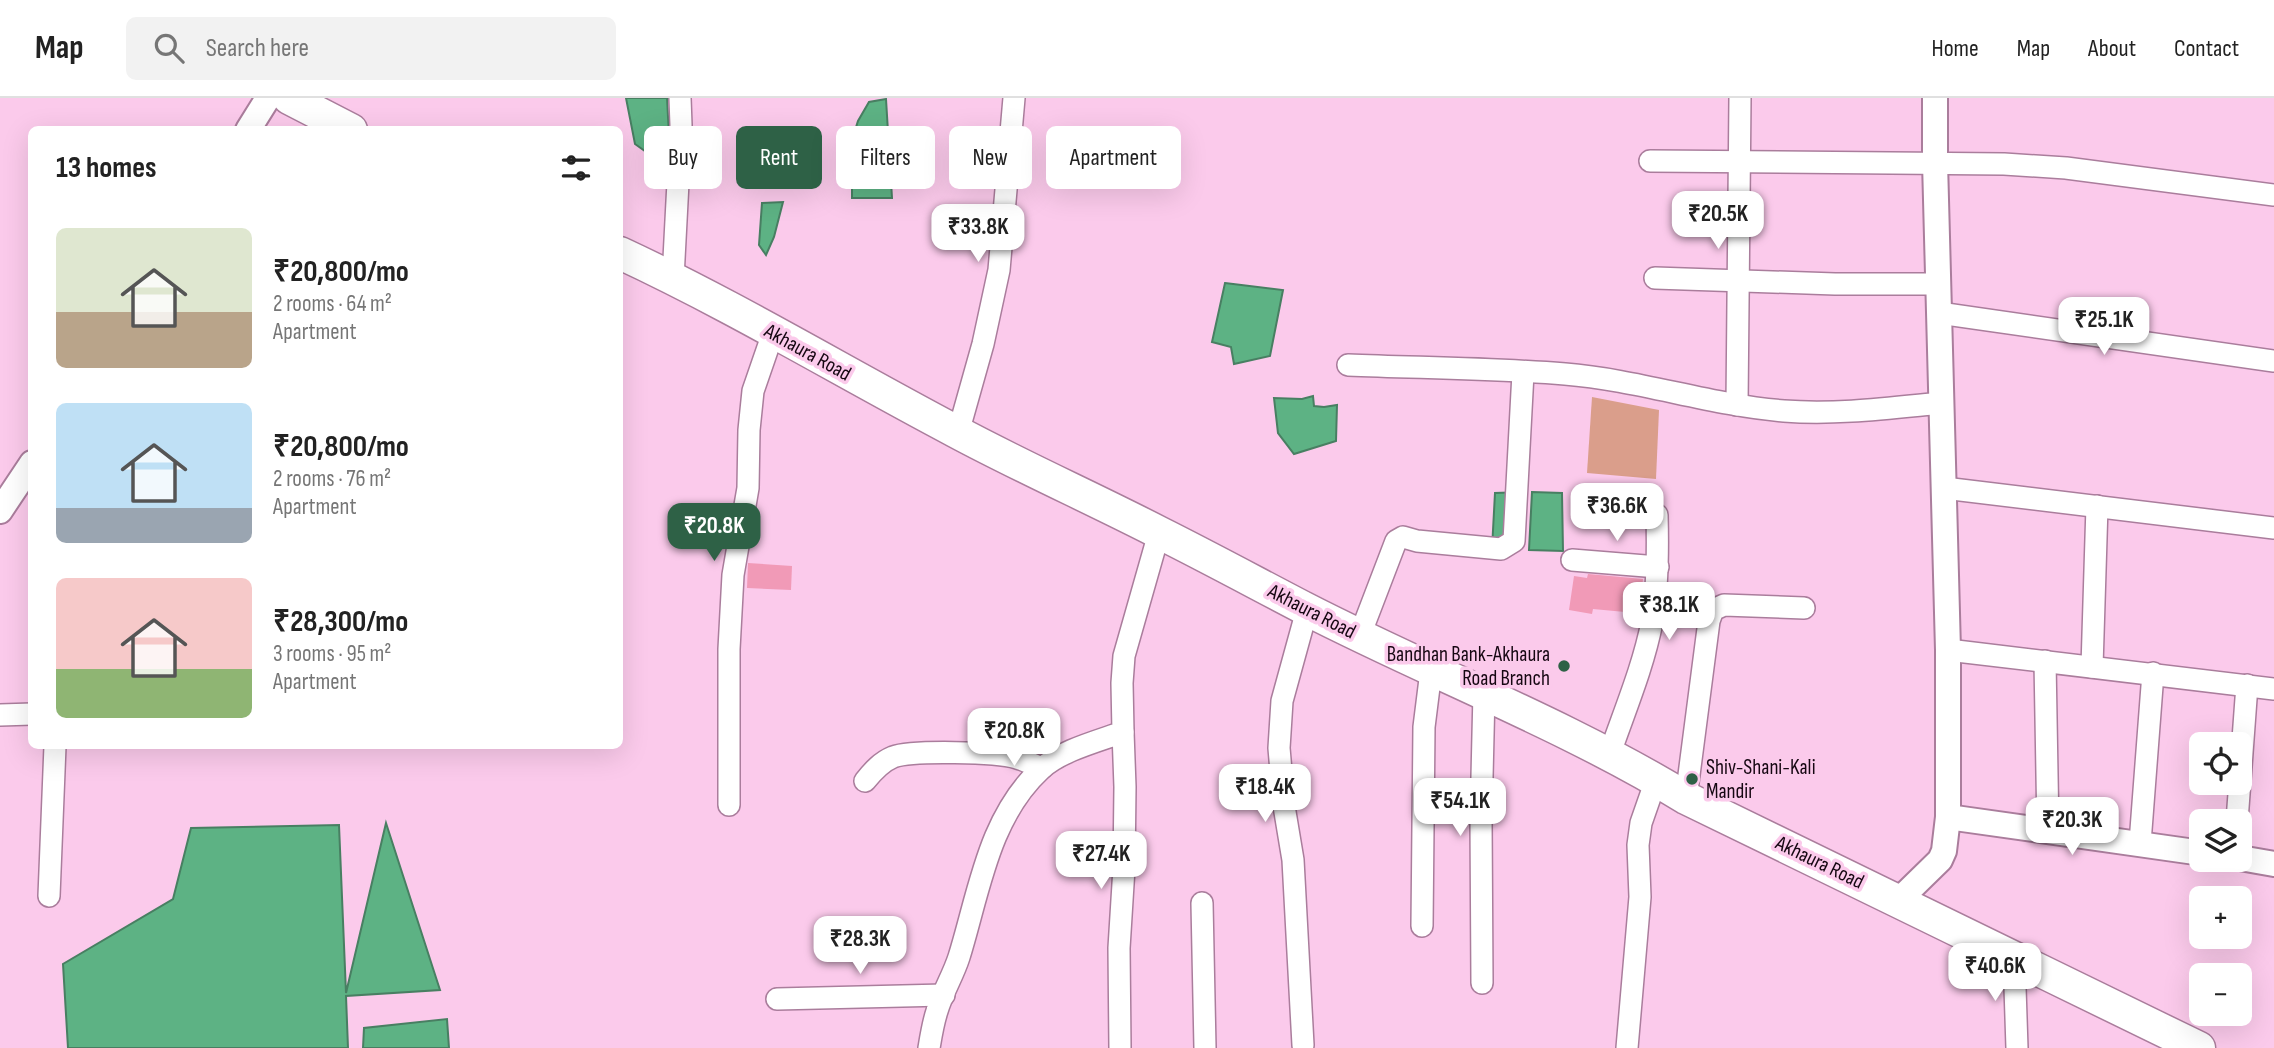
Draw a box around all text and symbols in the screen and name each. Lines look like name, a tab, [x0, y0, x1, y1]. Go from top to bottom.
search box	[126, 17, 616, 80]
text: Map	[35, 28, 84, 68]
icon: search	[150, 29, 188, 67]
text: Search here	[206, 33, 309, 64]
text: Home	[1931, 34, 1979, 63]
text: Map	[2017, 34, 2050, 63]
text: About	[2088, 34, 2136, 63]
text: Contact	[2174, 34, 2239, 63]
chip: Buy	[644, 126, 722, 189]
chip: Rent	[736, 126, 822, 189]
chip: Filters	[836, 126, 935, 189]
chip: New	[949, 126, 1032, 189]
chip: Apartment	[1046, 126, 1181, 189]
icon: filters	[557, 149, 595, 187]
text: 13 homes	[56, 150, 157, 186]
pin: ₹20.5K	[1661, 192, 1775, 251]
text: ₹20.5K	[1688, 200, 1748, 228]
pin: ₹33.8K	[921, 204, 1035, 264]
text: ₹33.8K	[947, 213, 1009, 241]
text: ₹20,800/mo	[273, 254, 409, 290]
icon: home	[112, 256, 196, 340]
text: 2 rooms · 64 m²	[273, 290, 392, 318]
pin: ₹25.1K	[2047, 298, 2161, 357]
text: ₹25.1K	[2074, 306, 2134, 334]
text: Apartment	[273, 318, 357, 346]
street label: Akhaura Road	[759, 318, 855, 386]
text: ₹20,800/mo	[273, 429, 409, 465]
icon: home	[112, 431, 196, 515]
text: 2 rooms · 76 m²	[273, 465, 391, 493]
pin: ₹36.6K	[1560, 484, 1674, 543]
text: ₹36.6K	[1587, 492, 1647, 520]
text: Apartment	[273, 493, 357, 521]
pin: ₹20.8K	[657, 504, 771, 563]
text: ₹20.8K	[683, 512, 745, 540]
street label: Akhaura Road	[1263, 578, 1360, 644]
pin: ₹38.1K	[1612, 582, 1726, 642]
text: ₹38.1K	[1639, 591, 1699, 619]
text: ₹28,300/mo	[273, 604, 408, 640]
icon: home	[112, 606, 196, 690]
text: 3 rooms · 95 m²	[273, 640, 392, 668]
place label: Bandhan Bank-Akhaura Road Branch	[1387, 642, 1550, 691]
marker: Bandhan Bank-Akhaura Road Branch	[1556, 658, 1572, 674]
text: Apartment	[273, 668, 357, 696]
pin: ₹20.8K	[957, 708, 1071, 768]
text: ₹20.8K	[983, 717, 1045, 745]
map controls	[2189, 732, 2252, 1026]
button: locate	[2189, 732, 2252, 795]
place label: Shiv-Shani-Kali Mandir	[1706, 755, 1816, 804]
pin: ₹18.4K	[1208, 764, 1322, 824]
marker: Shiv-Shani-Kali Mandir	[1684, 771, 1700, 787]
text: ₹18.4K	[1235, 773, 1295, 801]
pin: ₹54.1K	[1403, 778, 1517, 838]
text: ₹54.1K	[1430, 787, 1490, 815]
pin: ₹20.3K	[2015, 798, 2129, 857]
text: ₹20.3K	[2042, 806, 2102, 834]
button: layers	[2189, 809, 2252, 872]
street label: Akhaura Road	[1771, 830, 1868, 895]
pin: ₹27.4K	[1044, 832, 1158, 891]
text: ₹27.4K	[1072, 840, 1130, 868]
button: +	[2189, 886, 2252, 949]
pin: ₹28.3K	[803, 916, 917, 976]
text: ₹28.3K	[830, 925, 890, 953]
pin: ₹40.6K	[1938, 944, 2052, 1003]
text: ₹40.6K	[1964, 952, 2026, 980]
button: −	[2189, 963, 2252, 1026]

